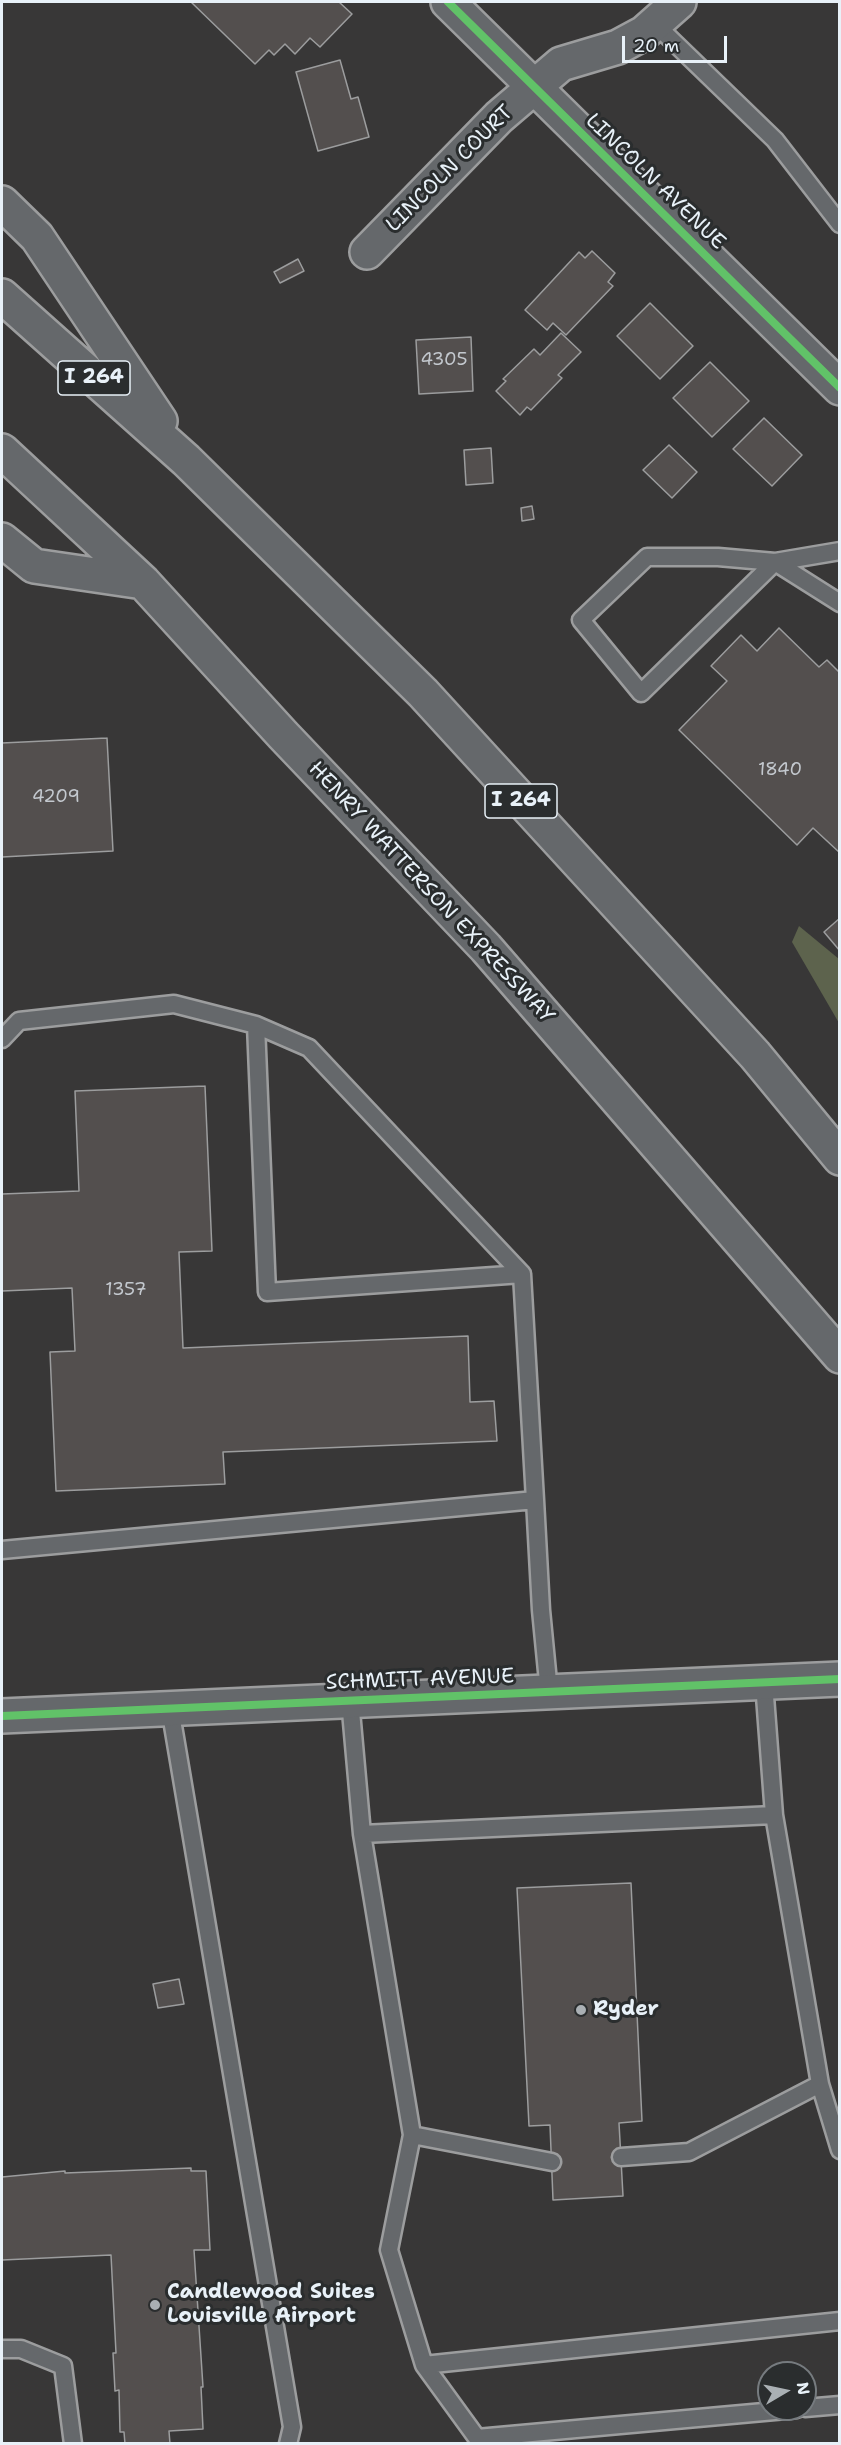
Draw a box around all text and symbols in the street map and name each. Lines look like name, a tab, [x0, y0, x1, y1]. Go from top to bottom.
scale bar	[625, 24, 730, 62]
text: 20 m	[633, 34, 679, 58]
street label: LINCOLN COURT	[381, 100, 519, 238]
street label: LINCOLN AVENUE	[580, 109, 730, 255]
house number: 4305	[420, 349, 468, 371]
road number: I 264	[58, 361, 130, 395]
street label: HENRY WATTERSON EXPRESSWAY	[303, 757, 559, 1029]
house number: 1840	[758, 759, 802, 781]
road number: I 264	[485, 784, 557, 818]
house number: 4209	[32, 786, 80, 808]
house number: 1357	[105, 1279, 147, 1301]
street label: SCHMITT AVENUE	[325, 1664, 515, 1696]
place label: Ryder	[593, 1997, 659, 2023]
marker: Ryder	[574, 2003, 588, 2017]
place label: Candlewood Suites Louisville Airport	[167, 2280, 375, 2330]
marker: Candlewood Suites Louisville Airport	[148, 2298, 162, 2312]
north arrow	[757, 2361, 817, 2421]
text: N	[792, 2381, 815, 2396]

